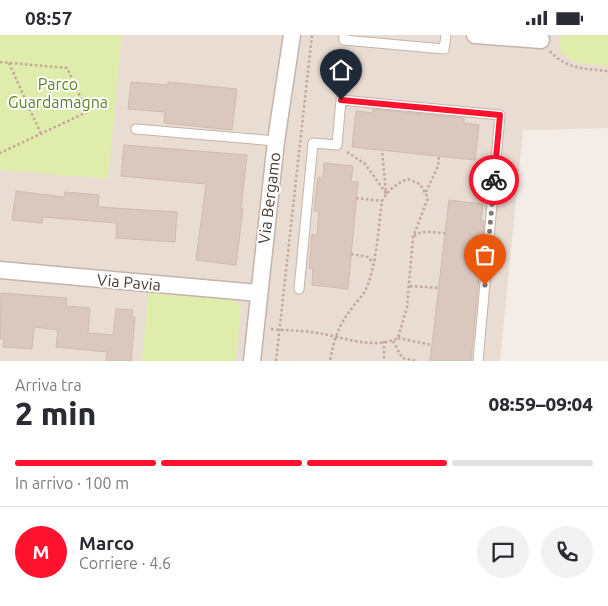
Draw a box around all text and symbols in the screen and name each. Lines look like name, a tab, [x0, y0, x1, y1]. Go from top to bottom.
text: 08:57	[25, 7, 73, 29]
pin	[320, 49, 362, 100]
icon: home	[327, 56, 355, 84]
park label: Parco Guardamagna	[8, 75, 108, 111]
street label: Via Bergamo	[254, 151, 284, 245]
courier	[469, 155, 519, 205]
icon: bike	[480, 166, 508, 194]
pin	[464, 234, 506, 285]
icon: bag	[471, 241, 499, 269]
street label: Via Pavia	[96, 270, 162, 294]
text: Arriva tra	[15, 376, 82, 394]
text: 08:59–09:04	[488, 393, 593, 415]
text: 2 min	[15, 395, 96, 431]
text: In arrivo · 100 m	[15, 474, 129, 492]
button: chat	[477, 526, 529, 578]
button: phone	[541, 526, 593, 578]
text: Marco	[79, 532, 134, 554]
text: M	[33, 541, 49, 563]
text: Corriere · 4.6	[79, 554, 171, 572]

